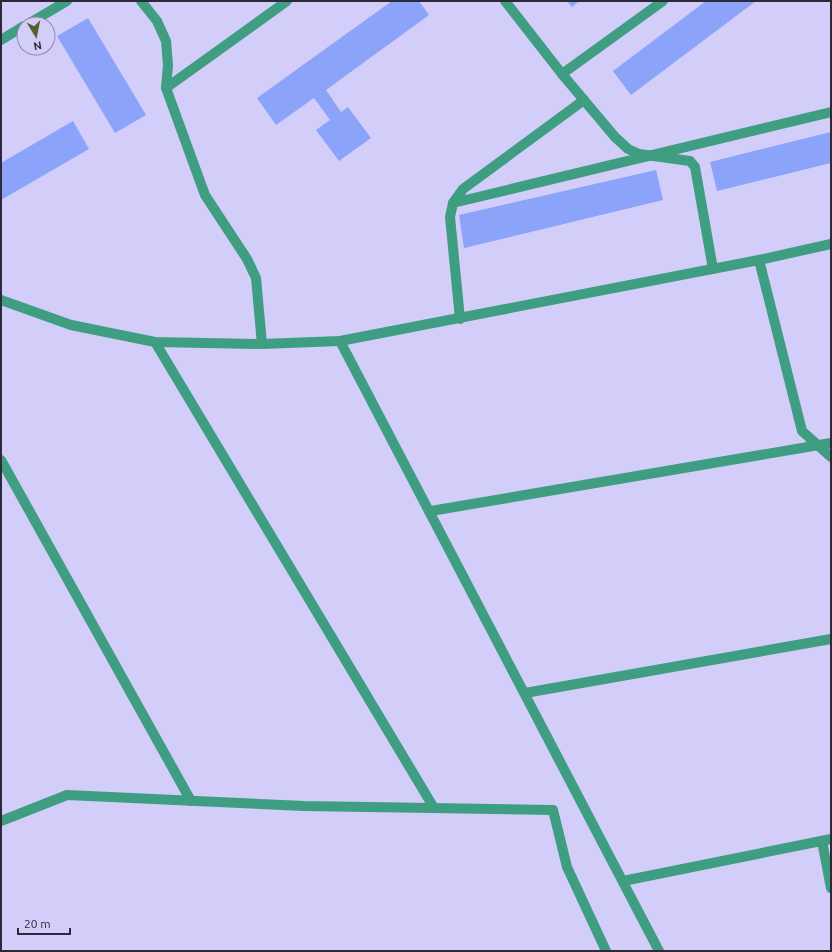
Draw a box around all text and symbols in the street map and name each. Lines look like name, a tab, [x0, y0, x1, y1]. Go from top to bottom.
north arrow	[16, 16, 56, 56]
text: N	[33, 39, 43, 52]
scale bar	[18, 910, 70, 936]
text: 20 m	[24, 917, 51, 930]

